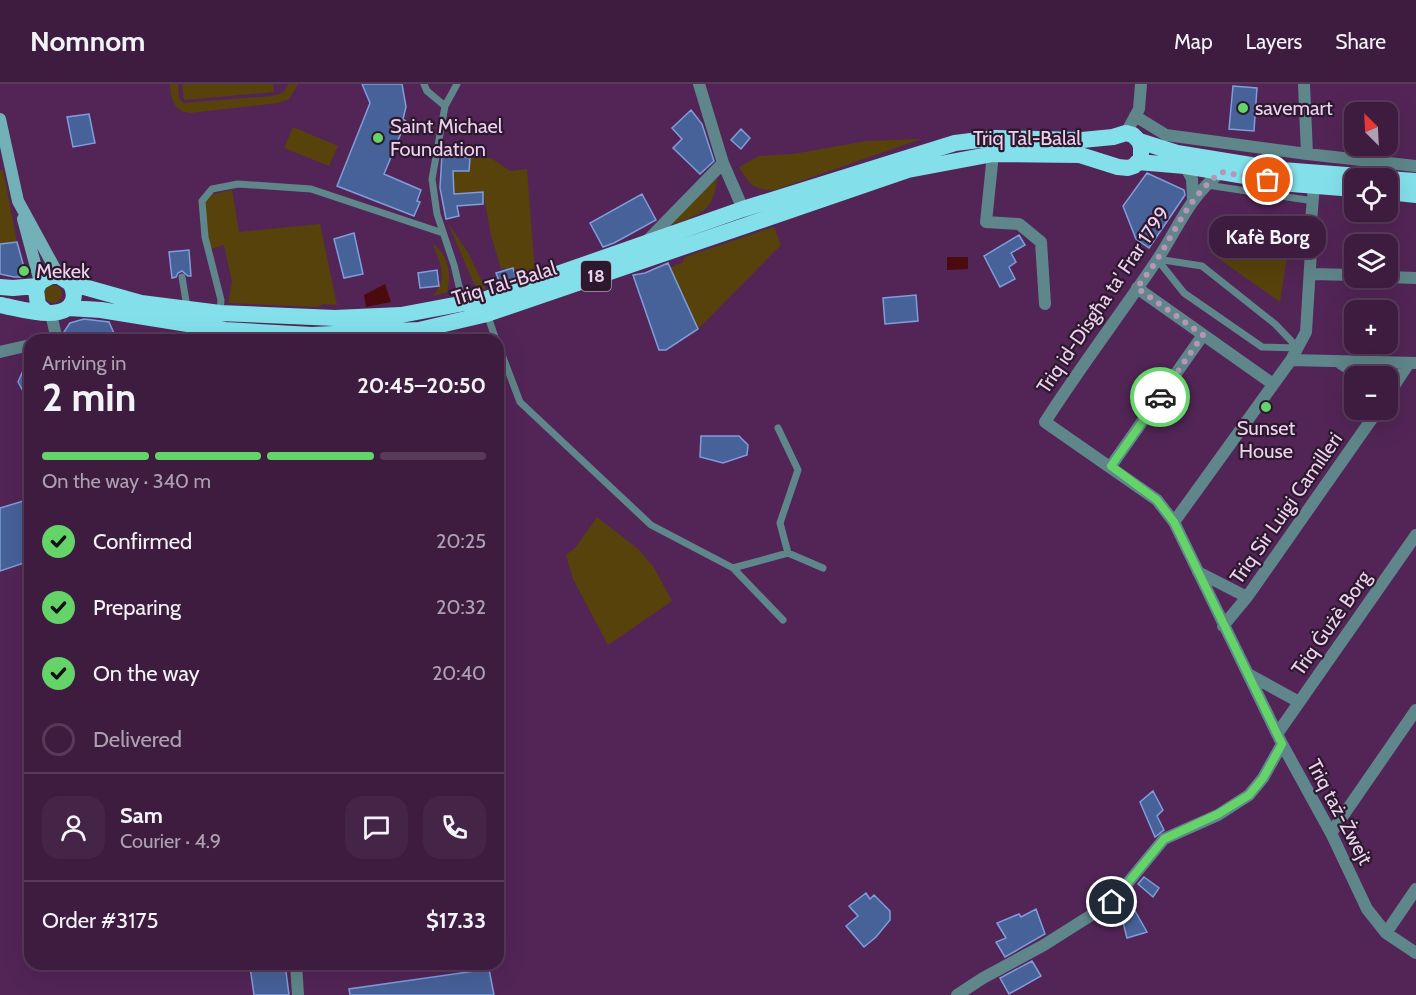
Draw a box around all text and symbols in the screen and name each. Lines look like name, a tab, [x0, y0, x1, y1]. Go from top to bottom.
text: Nomnom	[30, 24, 145, 58]
text: Map	[1174, 29, 1213, 54]
text: Layers	[1246, 29, 1302, 54]
text: Share	[1335, 29, 1386, 54]
place label: savemart	[1255, 96, 1333, 120]
marker: savemart	[1236, 101, 1250, 115]
north arrow	[1344, 102, 1398, 156]
map controls	[1344, 102, 1398, 420]
place label: Saint Michael Foundation	[390, 114, 503, 161]
street label: Triq Tal-Balal	[973, 126, 1081, 150]
marker: Saint Michael Foundation	[371, 131, 385, 145]
pin	[1242, 154, 1293, 205]
icon: bag	[1251, 163, 1284, 196]
button: locate	[1344, 168, 1398, 222]
street label: Triq id-Disgħa ta' Frar 1799	[1032, 202, 1174, 398]
callout: Kafè Borg	[1210, 216, 1326, 258]
text: Kafè Borg	[1225, 225, 1310, 249]
button: layers	[1344, 234, 1398, 288]
street label: Triq Tal-Balal	[449, 256, 559, 310]
place label: Mekek	[36, 259, 90, 283]
road number: 18	[581, 261, 611, 291]
marker: Mekek	[17, 264, 31, 278]
button: +	[1344, 300, 1398, 354]
text: Arriving in	[42, 351, 126, 375]
button: −	[1344, 366, 1398, 420]
courier	[1130, 367, 1190, 427]
text: 20:45–20:50	[357, 372, 486, 399]
text: 2 min	[42, 373, 136, 421]
icon: car	[1144, 381, 1177, 414]
marker: Sunset House	[1259, 400, 1273, 414]
place label: Sunset House	[1237, 416, 1295, 463]
street label: Triq Sir Luigi Camilleri	[1225, 428, 1347, 588]
text: On the way · 340 m	[42, 469, 211, 493]
icon: check	[42, 525, 75, 558]
text: Confirmed	[93, 528, 192, 555]
text: 20:25	[436, 529, 486, 553]
street label: Triq Ġużè Borg	[1286, 565, 1376, 680]
icon: check	[42, 591, 75, 624]
text: Preparing	[93, 594, 181, 621]
text: 20:32	[436, 595, 486, 619]
icon: check	[42, 657, 75, 690]
text: On the way	[93, 660, 200, 687]
text: 20:40	[432, 661, 486, 685]
text: Delivered	[93, 726, 182, 753]
street label: Triq taż-Żwejt	[1302, 755, 1378, 869]
button: person	[42, 796, 105, 859]
button: chat	[345, 796, 408, 859]
button: phone	[423, 796, 486, 859]
text: Sam	[120, 802, 163, 829]
text: Courier · 4.9	[120, 829, 221, 853]
pin	[1086, 876, 1137, 927]
icon: home	[1095, 885, 1128, 918]
text: Order #3175	[42, 907, 158, 934]
text: $17.33	[426, 907, 486, 934]

